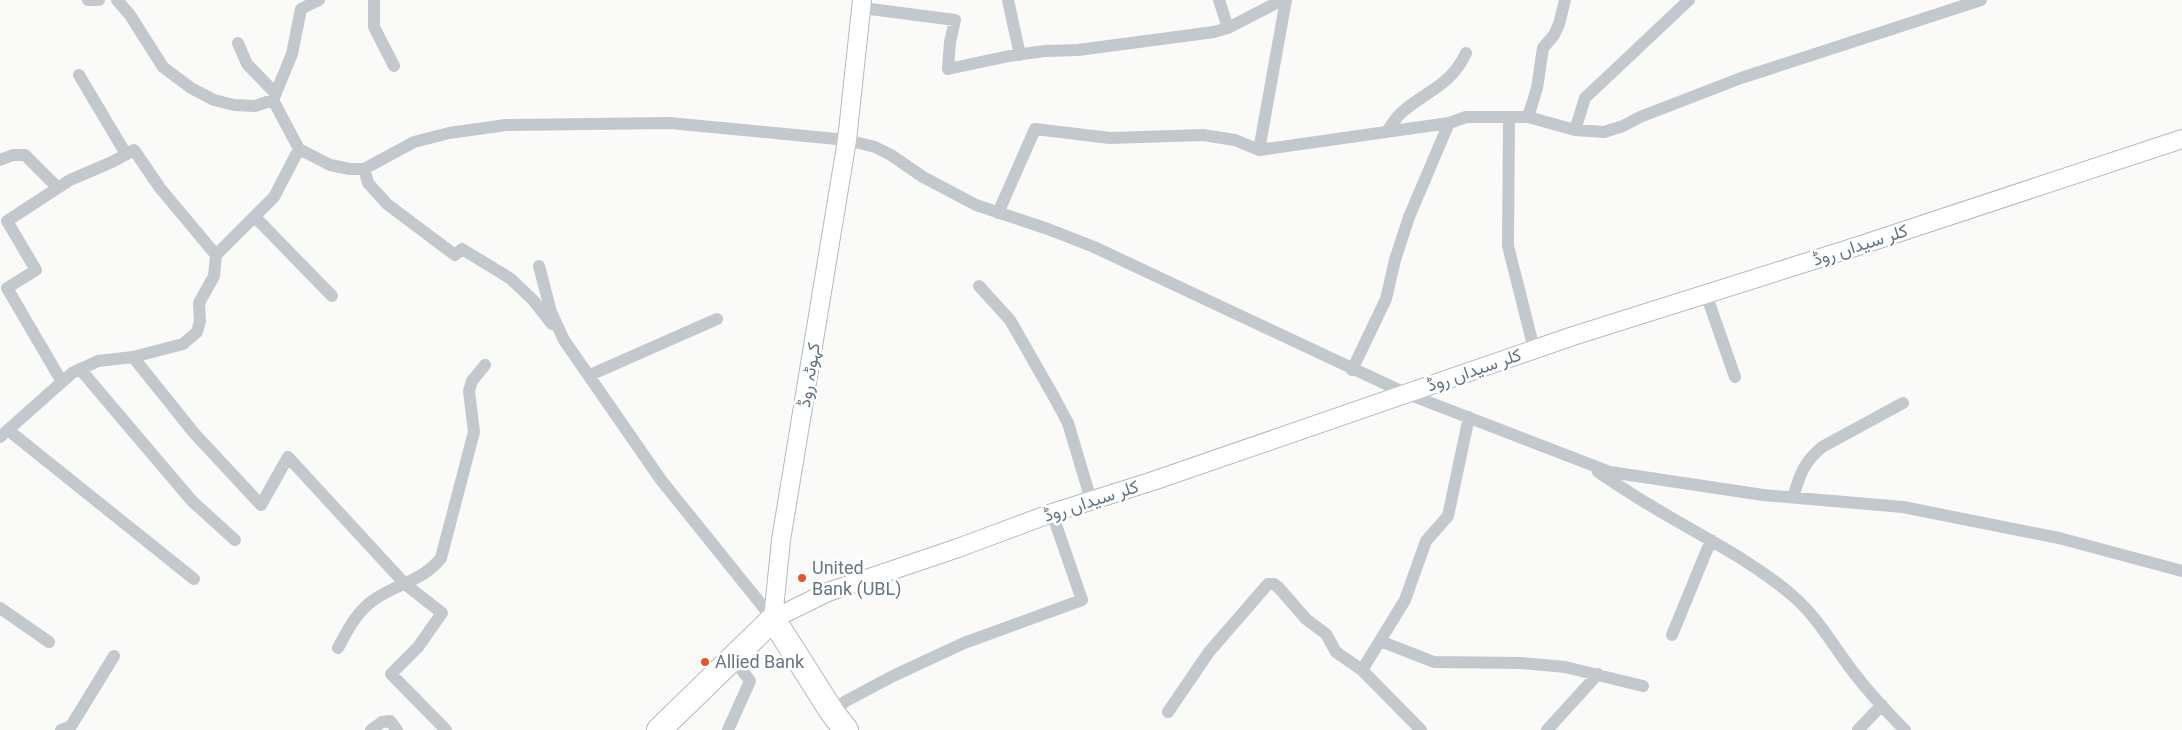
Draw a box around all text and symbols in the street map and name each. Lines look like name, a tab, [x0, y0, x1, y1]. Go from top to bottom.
street label: کلر سیداں روڈ	[1810, 219, 1910, 271]
street label: کہوٹہ روڈ	[793, 341, 825, 409]
street label: کلر سیداں روڈ	[1424, 344, 1524, 396]
street label: کلر سیداں روڈ	[1041, 475, 1141, 527]
place label: United Bank (UBL)	[812, 557, 902, 600]
marker: United Bank (UBL)	[796, 572, 808, 584]
place label: Allied Bank	[715, 651, 805, 672]
marker: Allied Bank	[699, 656, 711, 668]

